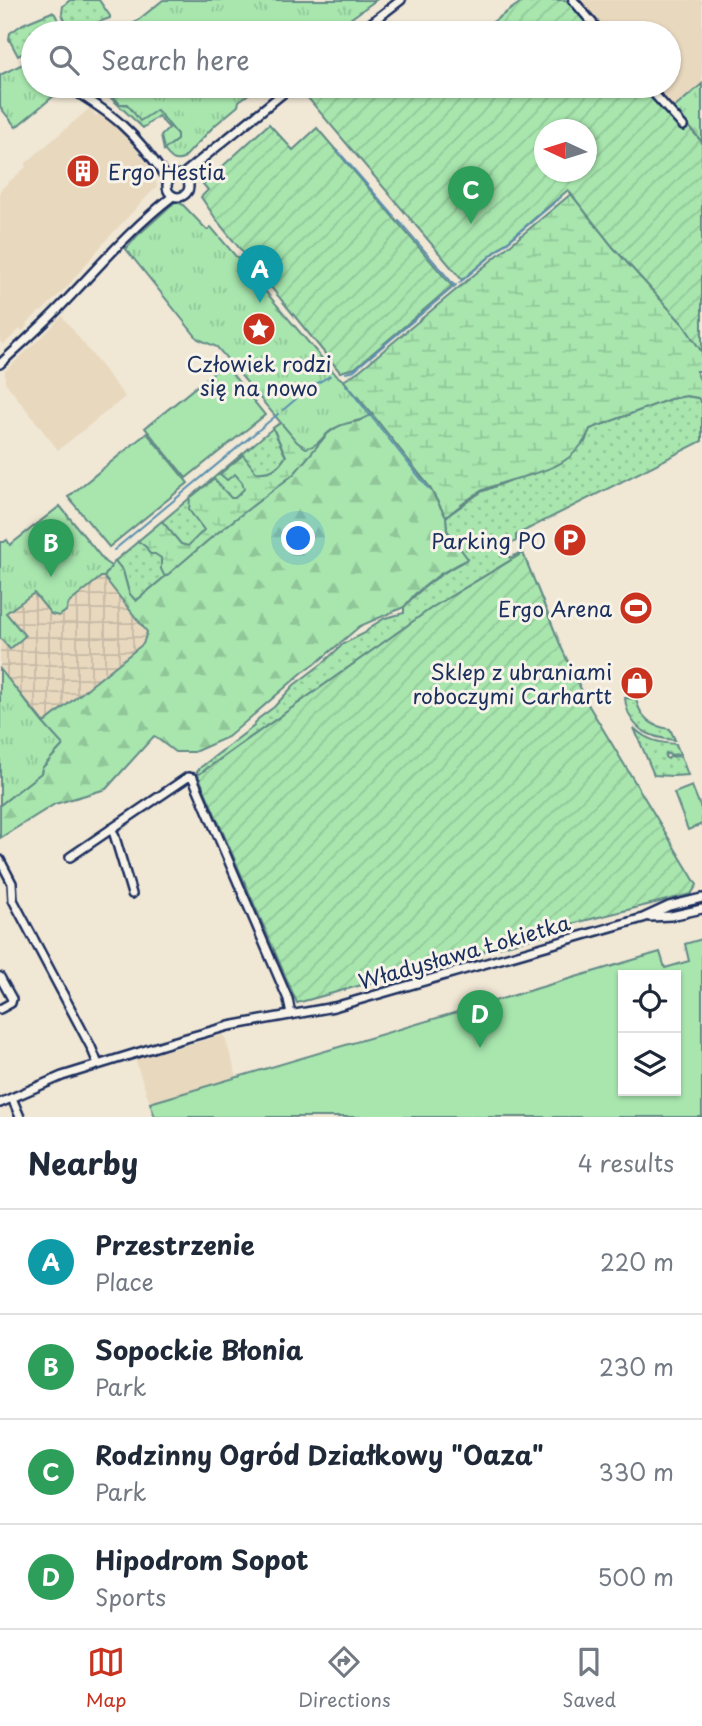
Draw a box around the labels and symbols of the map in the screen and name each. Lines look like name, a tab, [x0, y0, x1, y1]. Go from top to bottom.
north arrow	[534, 119, 597, 182]
building icon: Ergo Hestia	[64, 152, 102, 190]
place label: Ergo Hestia	[108, 155, 226, 187]
pin: C	[448, 166, 494, 224]
pin: A	[237, 245, 283, 303]
place icon: Człowiek rodzi się na nowo	[240, 310, 278, 348]
place label: Człowiek rodzi się na nowo	[186, 347, 332, 403]
pin: B	[28, 519, 74, 577]
your location	[281, 521, 315, 555]
parking icon: Parking P0	[551, 521, 589, 559]
place label: Parking P0	[431, 524, 546, 556]
sports icon: Ergo Arena	[617, 589, 655, 627]
place label: Ergo Arena	[498, 592, 612, 624]
place label: Sklep z ubraniami roboczymi Carhartt	[412, 655, 612, 711]
shop icon: Sklep z ubraniami roboczymi Carhartt	[618, 664, 656, 702]
street label: Władysława Łokietka	[354, 905, 574, 997]
pin: D	[457, 990, 503, 1048]

